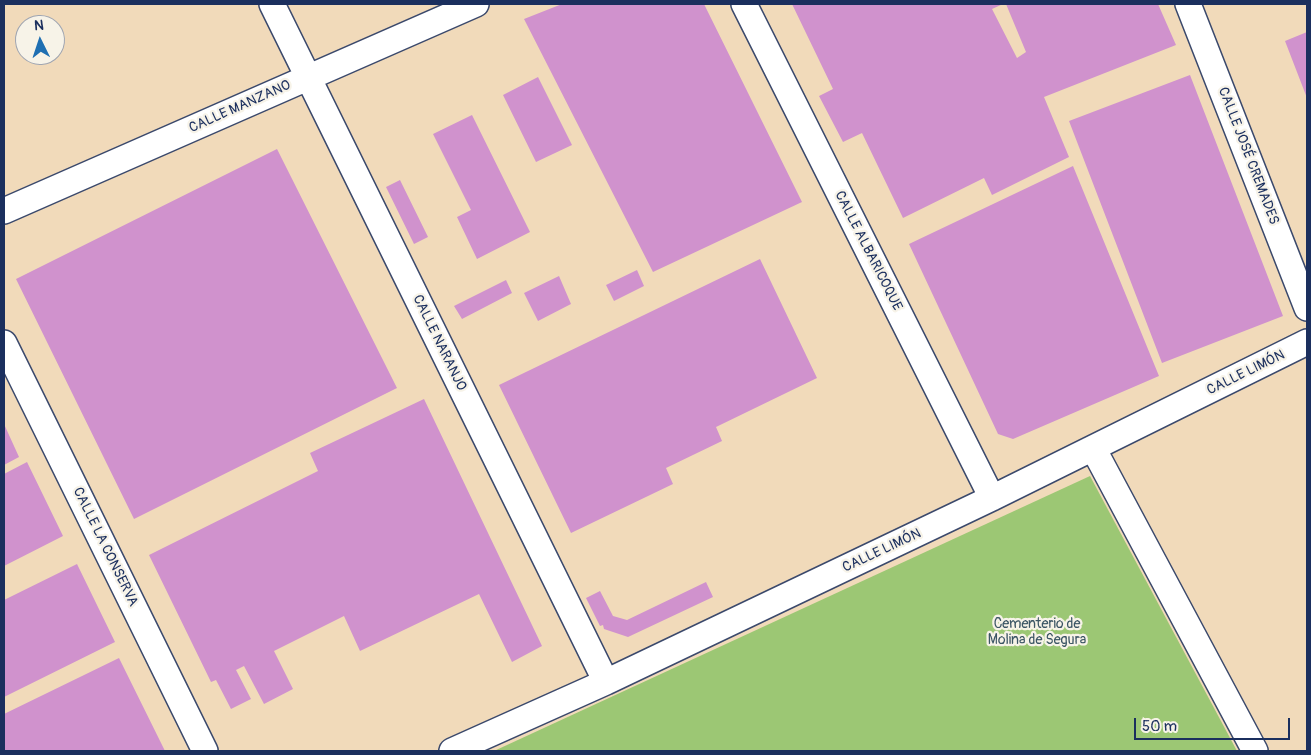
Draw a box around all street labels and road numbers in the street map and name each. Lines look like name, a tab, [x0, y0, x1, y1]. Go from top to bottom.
street label: CALLE MANZANO	[187, 77, 293, 137]
street label: CALLE JOSÉ CREMADES	[1214, 85, 1282, 227]
street label: CALLE ALBARICOQUE	[831, 188, 905, 314]
street label: CALLE NARANJO	[409, 292, 469, 394]
street label: CALLE LIMÓN	[1204, 347, 1288, 399]
street label: CALLE LA CONSERVA	[69, 485, 141, 609]
street label: CALLE LIMÓN	[840, 525, 924, 577]

